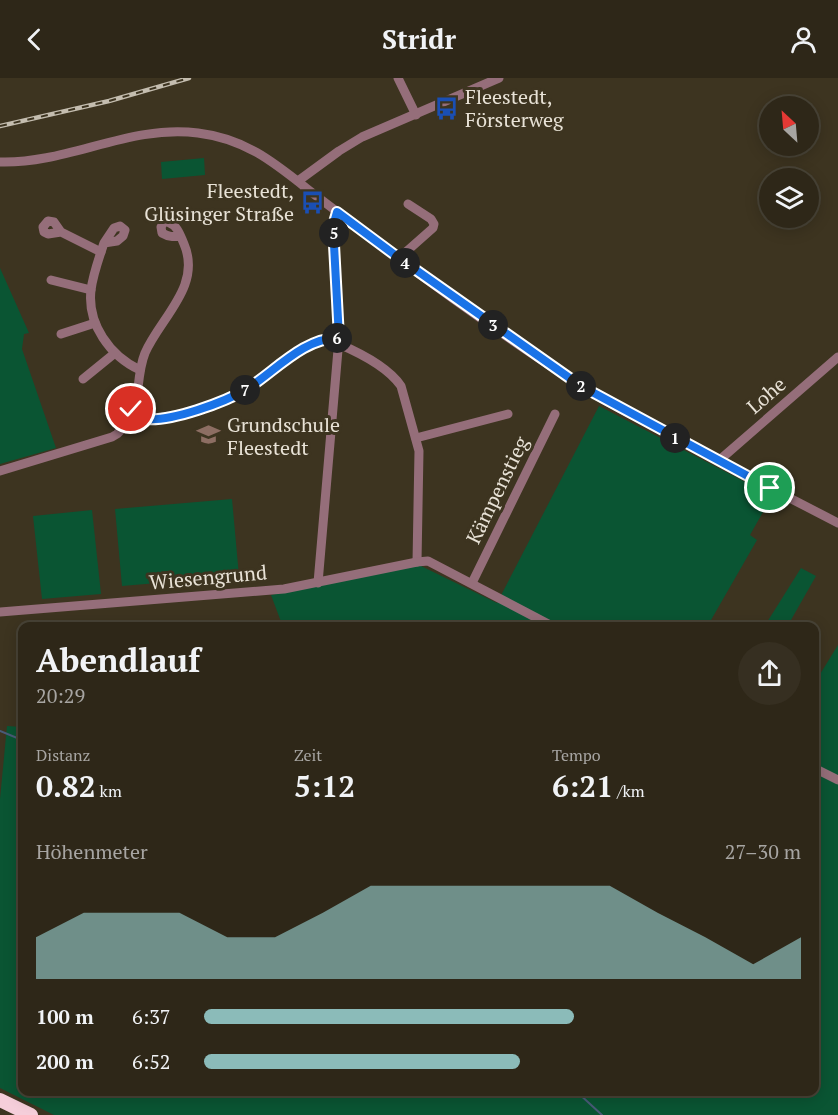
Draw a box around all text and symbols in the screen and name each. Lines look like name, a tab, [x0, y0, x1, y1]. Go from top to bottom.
text: Stridr	[382, 21, 456, 57]
icon: back	[18, 23, 51, 56]
icon: person	[787, 23, 820, 56]
place label: Fleestedt, Försterweg	[465, 83, 564, 133]
bus stop icon: Fleestedt, Försterweg	[434, 95, 460, 121]
north arrow	[759, 96, 819, 156]
map controls	[759, 96, 819, 228]
button: layers	[759, 168, 819, 228]
place label: Fleestedt, Glüsinger Straße	[144, 177, 294, 227]
bus stop icon: Fleestedt, Glüsinger Straße	[299, 189, 325, 215]
pin: 5	[319, 218, 349, 248]
text: 5	[329, 222, 339, 244]
pin: 4	[390, 248, 420, 278]
text: 4	[400, 252, 410, 274]
pin: 3	[478, 310, 508, 340]
text: 3	[488, 314, 498, 336]
pin: 6	[322, 323, 352, 353]
text: 6	[332, 327, 342, 349]
street label: Lohe	[741, 370, 791, 420]
pin: 2	[566, 371, 596, 401]
pin: 7	[230, 375, 260, 405]
text: 2	[576, 375, 586, 397]
text: 7	[240, 379, 250, 401]
pin	[105, 383, 156, 434]
icon: check	[114, 392, 147, 425]
place label: Grundschule Fleestedt	[227, 411, 340, 461]
school or university icon: Grundschule Fleestedt	[196, 422, 222, 448]
pin: 1	[660, 423, 690, 453]
text: 1	[670, 427, 680, 449]
street label: Kämpenstieg	[459, 431, 535, 548]
pin	[744, 462, 795, 513]
icon: arrive	[753, 471, 786, 504]
street label: Wiesengrund	[148, 558, 268, 596]
text: Abendlauf	[36, 638, 200, 681]
button: share	[738, 642, 801, 705]
text: 20:29	[36, 682, 85, 709]
text: Distanz	[36, 744, 90, 766]
text: Zeit	[294, 744, 322, 766]
text: Tempo	[552, 744, 601, 766]
text: 0.82	[36, 766, 96, 806]
text: 5:12	[294, 766, 355, 806]
text: 6:21	[552, 766, 613, 806]
text: km	[96, 780, 122, 802]
text: /km	[613, 780, 645, 802]
text: Höhenmeter	[36, 838, 148, 865]
text: 27–30 m	[725, 838, 801, 865]
text: 100 m	[36, 1003, 94, 1030]
text: 6:37	[132, 1003, 171, 1030]
text: 200 m	[36, 1048, 94, 1075]
text: 6:52	[132, 1048, 171, 1075]

